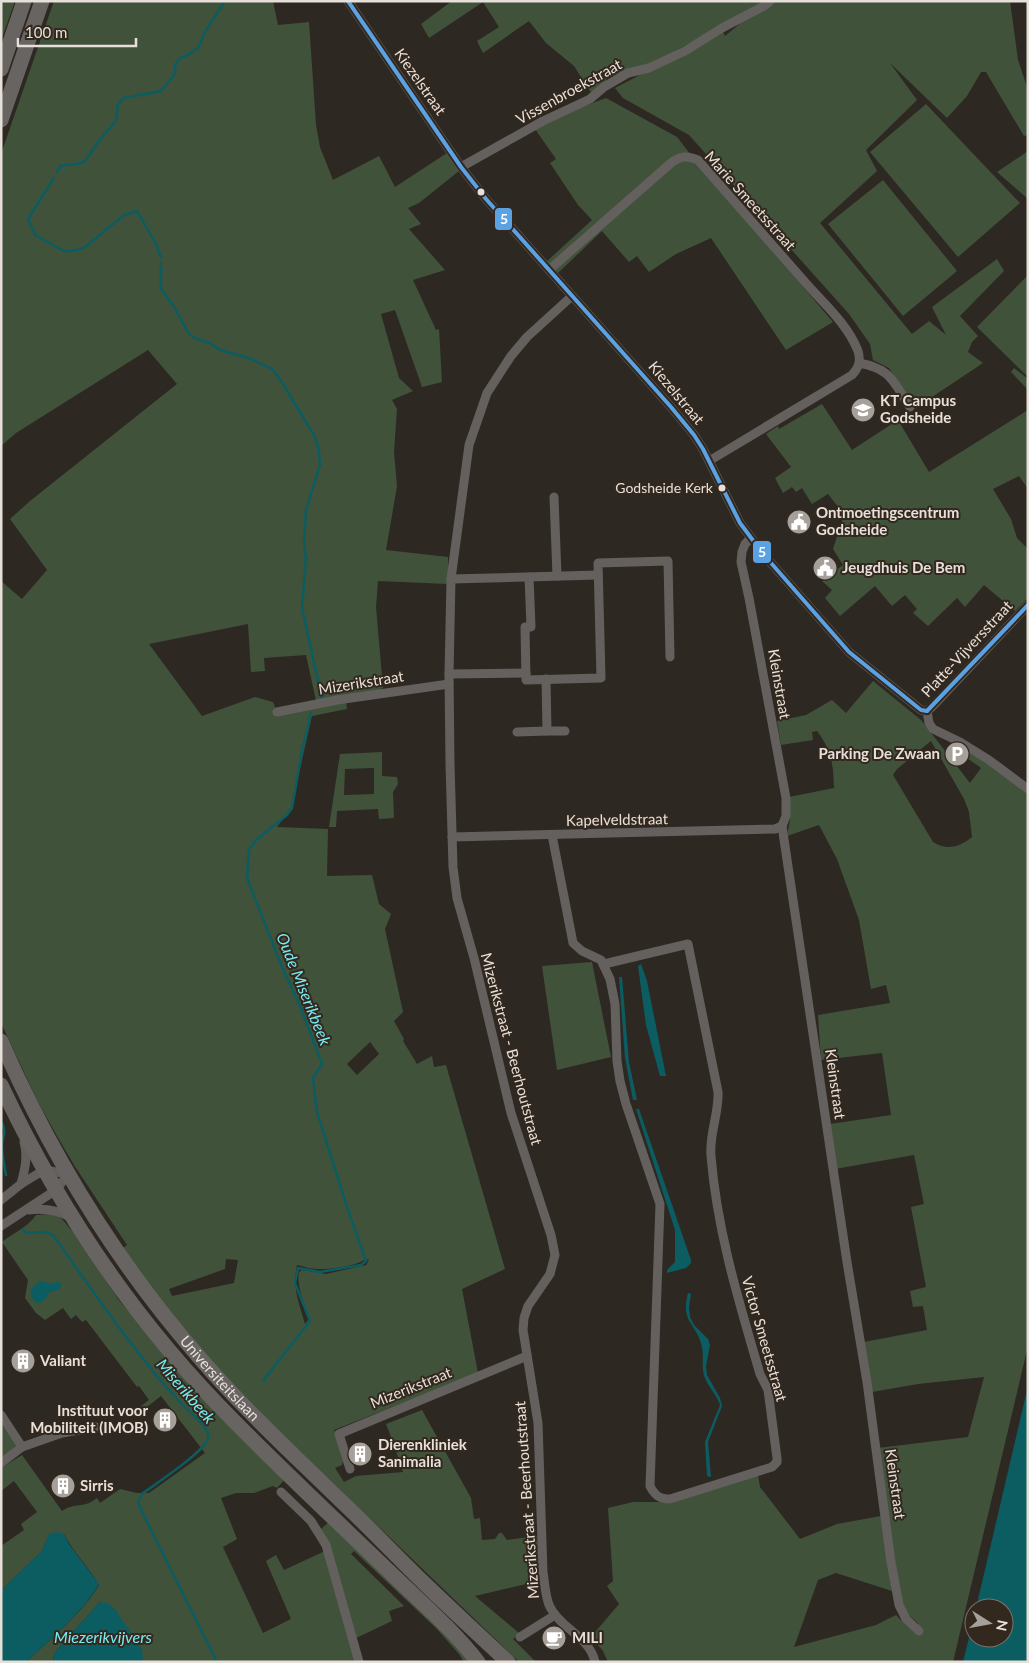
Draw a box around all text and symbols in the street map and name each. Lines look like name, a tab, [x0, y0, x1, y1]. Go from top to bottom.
scale bar	[18, 15, 135, 47]
text: 100 m	[25, 23, 67, 41]
street label: Kiezelstraat	[391, 45, 451, 119]
street label: Vissenbroekstraat	[513, 54, 625, 128]
street label: Marie Smeetsstraat	[701, 147, 800, 254]
unlabelled marker	[476, 187, 486, 197]
line badge: 5	[494, 207, 513, 231]
text: 5	[500, 210, 508, 227]
street label: Kiezelstraat	[645, 357, 709, 428]
place label: KT Campus Godsheide	[880, 391, 957, 426]
school or university icon: KT Campus Godsheide	[850, 397, 876, 423]
place label: Godsheide Kerk	[615, 479, 714, 496]
marker: Godsheide Kerk	[717, 483, 727, 493]
place label: Ontmoetingscentrum Godsheide	[816, 503, 959, 538]
public building icon: Ontmoetingscentrum Godsheide	[786, 509, 812, 535]
line badge: 5	[752, 540, 772, 564]
text: 5	[758, 543, 766, 560]
public building icon: Jeugdhuis De Bem	[812, 555, 838, 581]
place label: Jeugdhuis De Bem	[842, 558, 965, 576]
street label: Platte-Vijversstraat	[917, 596, 1016, 700]
street label: Kleinstraat	[765, 647, 795, 721]
street label: Mizerikstraat	[317, 666, 405, 698]
parking icon: Parking De Zwaan	[944, 741, 970, 767]
place label: Parking De Zwaan	[819, 744, 940, 762]
street label: Kapelveldstraat	[566, 809, 669, 829]
water label: Oude Miserikbeek	[273, 930, 336, 1048]
street label: Mizerikstraat - Beerhoutstraat	[478, 951, 546, 1147]
street label: Kleinstraat	[822, 1048, 850, 1121]
street label: Victor Smeetsstraat	[739, 1274, 792, 1404]
street label: Universiteitslaan	[177, 1332, 264, 1424]
building icon: Valiant	[10, 1348, 36, 1374]
place label: Valiant	[39, 1351, 86, 1369]
water label: Miserikbeek	[153, 1354, 220, 1427]
street label: Mizerikstraat	[367, 1362, 454, 1412]
street label: Mizerikstraat - Beerhoutstraat	[510, 1400, 542, 1600]
place label: Instituut voor Mobiliteit (IMOB)	[30, 1401, 148, 1436]
building icon: Instituut voor Mobiliteit (IMOB)	[152, 1407, 178, 1433]
place label: Dierenkliniek Sanimalia	[378, 1435, 468, 1470]
building icon: Dierenkliniek Sanimalia	[347, 1441, 373, 1467]
street label: Kleinstraat	[882, 1448, 910, 1521]
building icon: Sirris	[50, 1473, 76, 1499]
place label: Sirris	[80, 1476, 114, 1494]
north arrow	[964, 1598, 1014, 1648]
text: N	[993, 1619, 1012, 1632]
cafe icon: MILI	[541, 1625, 567, 1651]
water label: Miezerikvijvers	[54, 1627, 153, 1646]
place label: MILI	[572, 1628, 603, 1646]

